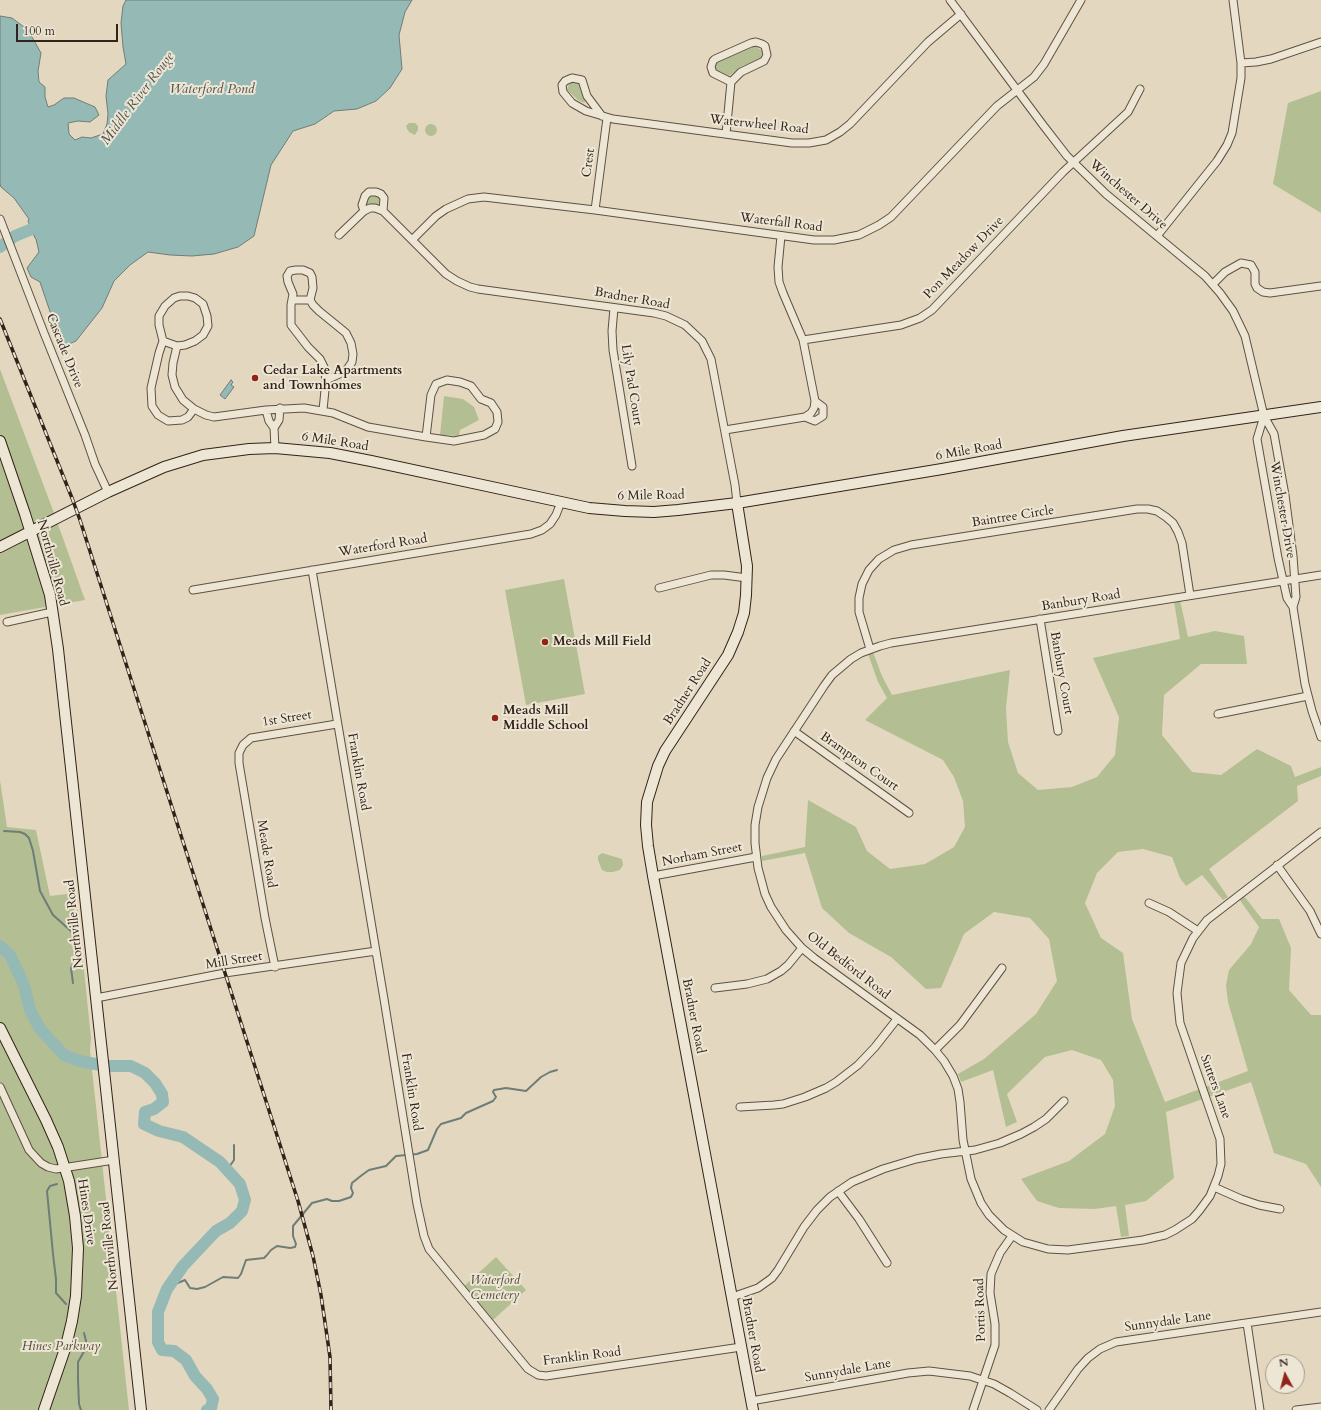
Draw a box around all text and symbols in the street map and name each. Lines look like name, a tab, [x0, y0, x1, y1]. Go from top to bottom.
scale bar	[18, 16, 120, 42]
text: 100 m	[23, 23, 55, 39]
water label: Middle River Rouge	[98, 49, 178, 149]
water label: Waterford Pond	[169, 82, 255, 98]
street label: Waterwheel Road	[709, 112, 809, 138]
street label: Crest	[579, 148, 599, 178]
street label: Winchester Drive	[1086, 157, 1170, 233]
street label: Waterfall Road	[739, 210, 823, 236]
street label: Pon Meadow Drive	[921, 214, 1007, 302]
street label: Bradner Road	[593, 285, 671, 313]
street label: Cascade Drive	[42, 311, 86, 391]
street label: Lily Pad Court	[617, 343, 645, 427]
place label: Cedar Lake Apartments and Townhomes	[263, 363, 402, 394]
marker: Cedar Lake Apartments and Townhomes	[250, 373, 260, 383]
street label: 6 Mile Road	[301, 429, 369, 455]
street label: 6 Mile Road	[934, 437, 1004, 465]
street label: Winchester Drive	[1266, 460, 1298, 560]
street label: 6 Mile Road	[617, 488, 685, 504]
street label: Baintree Circle	[971, 503, 1055, 531]
street label: Northville Road	[33, 518, 71, 608]
street label: Waterford Road	[338, 531, 428, 561]
street label: Banbury Road	[1040, 587, 1122, 615]
street label: Banbury Court	[1046, 630, 1076, 716]
place label: Meads Mill Field	[553, 634, 651, 650]
marker: Meads Mill Field	[540, 637, 550, 647]
street label: Bradner Road	[661, 656, 715, 728]
place label: Meads Mill Middle School	[503, 703, 588, 734]
street label: 1st Street	[261, 707, 313, 731]
marker: Meads Mill Middle School	[490, 713, 500, 723]
street label: Brampton Court	[817, 729, 901, 795]
street label: Franklin Road	[344, 732, 372, 812]
street label: Meade Road	[253, 819, 279, 889]
street label: Norham Street	[661, 840, 743, 870]
street label: Northville Road	[63, 879, 87, 969]
street label: Old Bedford Road	[803, 929, 893, 1003]
street label: Mill Street	[204, 949, 264, 973]
street label: Bradner Road	[678, 977, 708, 1055]
street label: Franklin Road	[397, 1052, 425, 1132]
street label: Sutters Lane	[1196, 1053, 1234, 1121]
street label: Hines Drive	[74, 1178, 98, 1246]
street label: Northville Road	[98, 1201, 122, 1291]
park label: Waterford Cemetery	[470, 1273, 520, 1304]
street label: Portis Road	[972, 1278, 990, 1342]
street label: Bradner Road	[738, 1296, 766, 1374]
street label: Sunnydale Lane	[1124, 1308, 1212, 1336]
park label: Hines Parkway	[22, 1339, 100, 1355]
street label: Franklin Road	[542, 1344, 622, 1370]
north arrow	[1265, 1354, 1305, 1394]
text: N	[1278, 1355, 1289, 1371]
street label: Sunnydale Lane	[804, 1356, 892, 1386]

